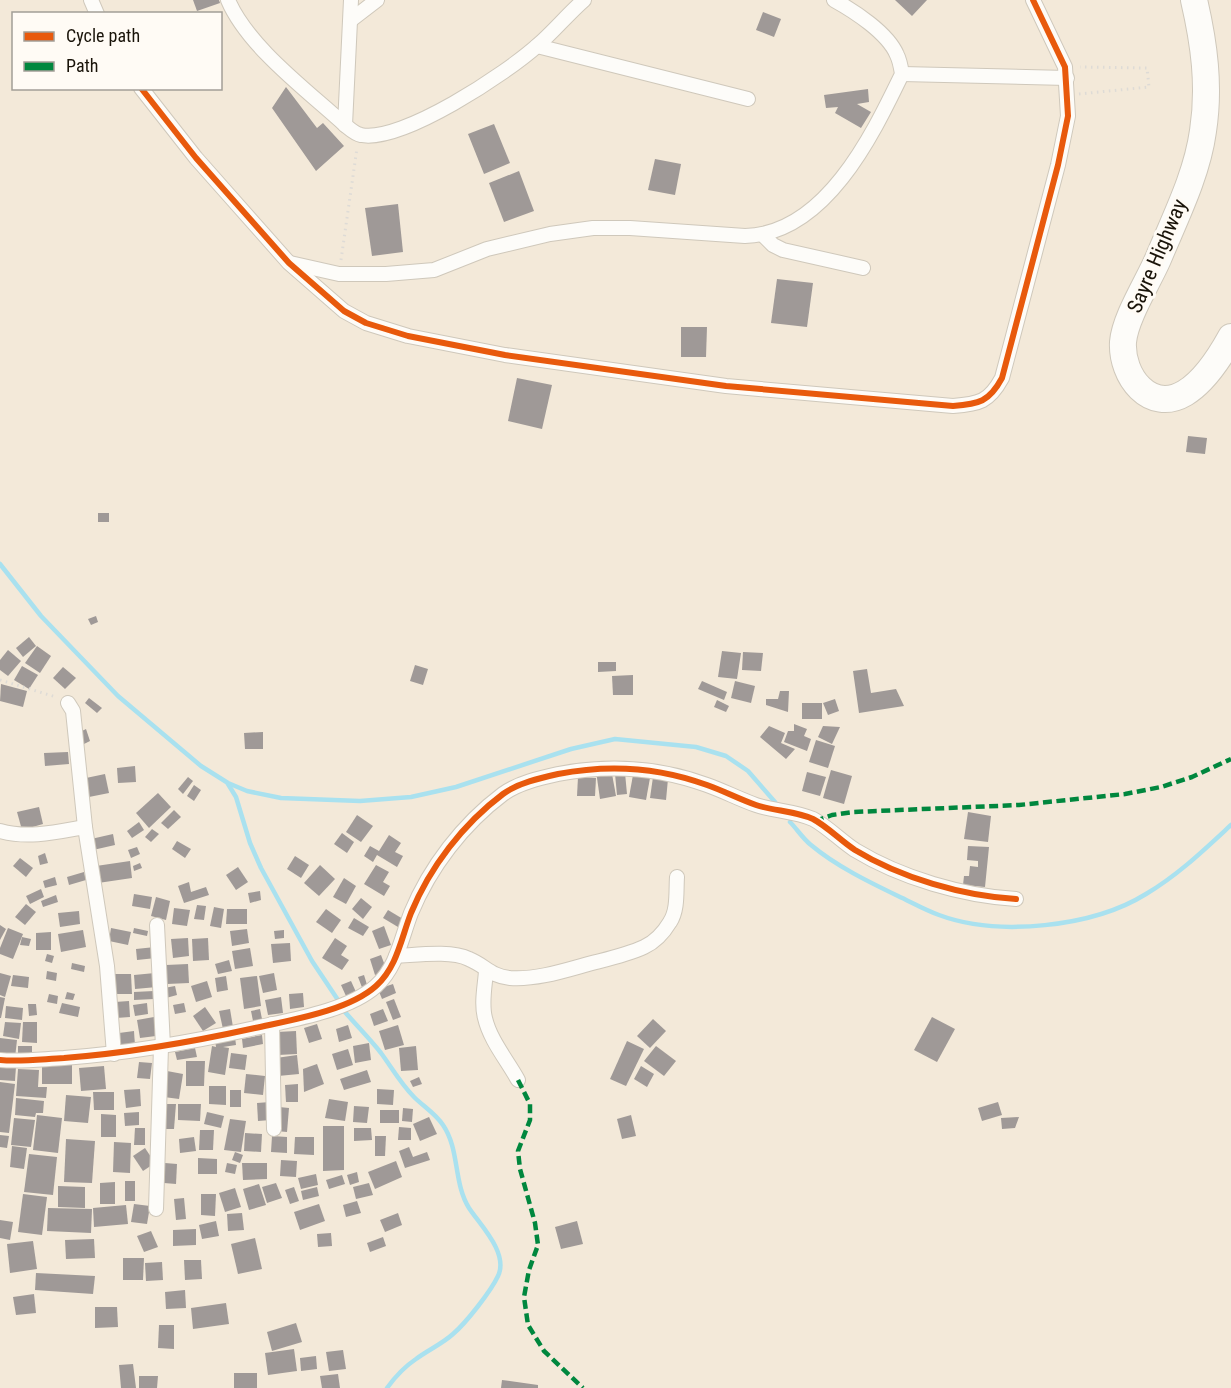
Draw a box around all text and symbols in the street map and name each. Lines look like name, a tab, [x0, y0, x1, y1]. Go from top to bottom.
legend	[12, 12, 222, 90]
text: Cycle path	[66, 25, 140, 46]
text: Path	[66, 55, 99, 76]
street label: Sayre Highway	[1122, 195, 1192, 316]

